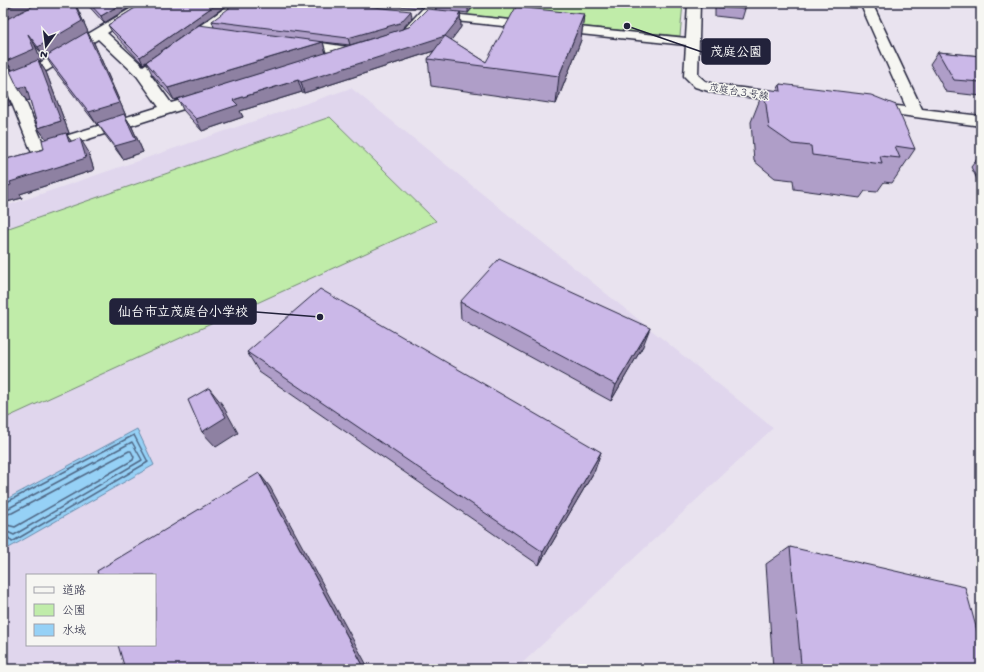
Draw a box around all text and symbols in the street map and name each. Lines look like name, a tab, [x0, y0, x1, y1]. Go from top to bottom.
north arrow	[26, 26, 66, 66]
callout: 茂庭公園	[702, 39, 770, 64]
text: 茂庭公園	[710, 45, 762, 61]
text: N	[39, 47, 49, 60]
street label: 茂庭台３号線	[708, 82, 769, 104]
callout: 仙台市立茂庭台小学校	[110, 299, 256, 324]
text: 仙台市立茂庭台小学校	[118, 305, 248, 321]
legend	[26, 574, 156, 646]
text: 道路	[62, 584, 86, 599]
text: 公園	[62, 604, 86, 619]
text: 水域	[62, 624, 86, 639]

